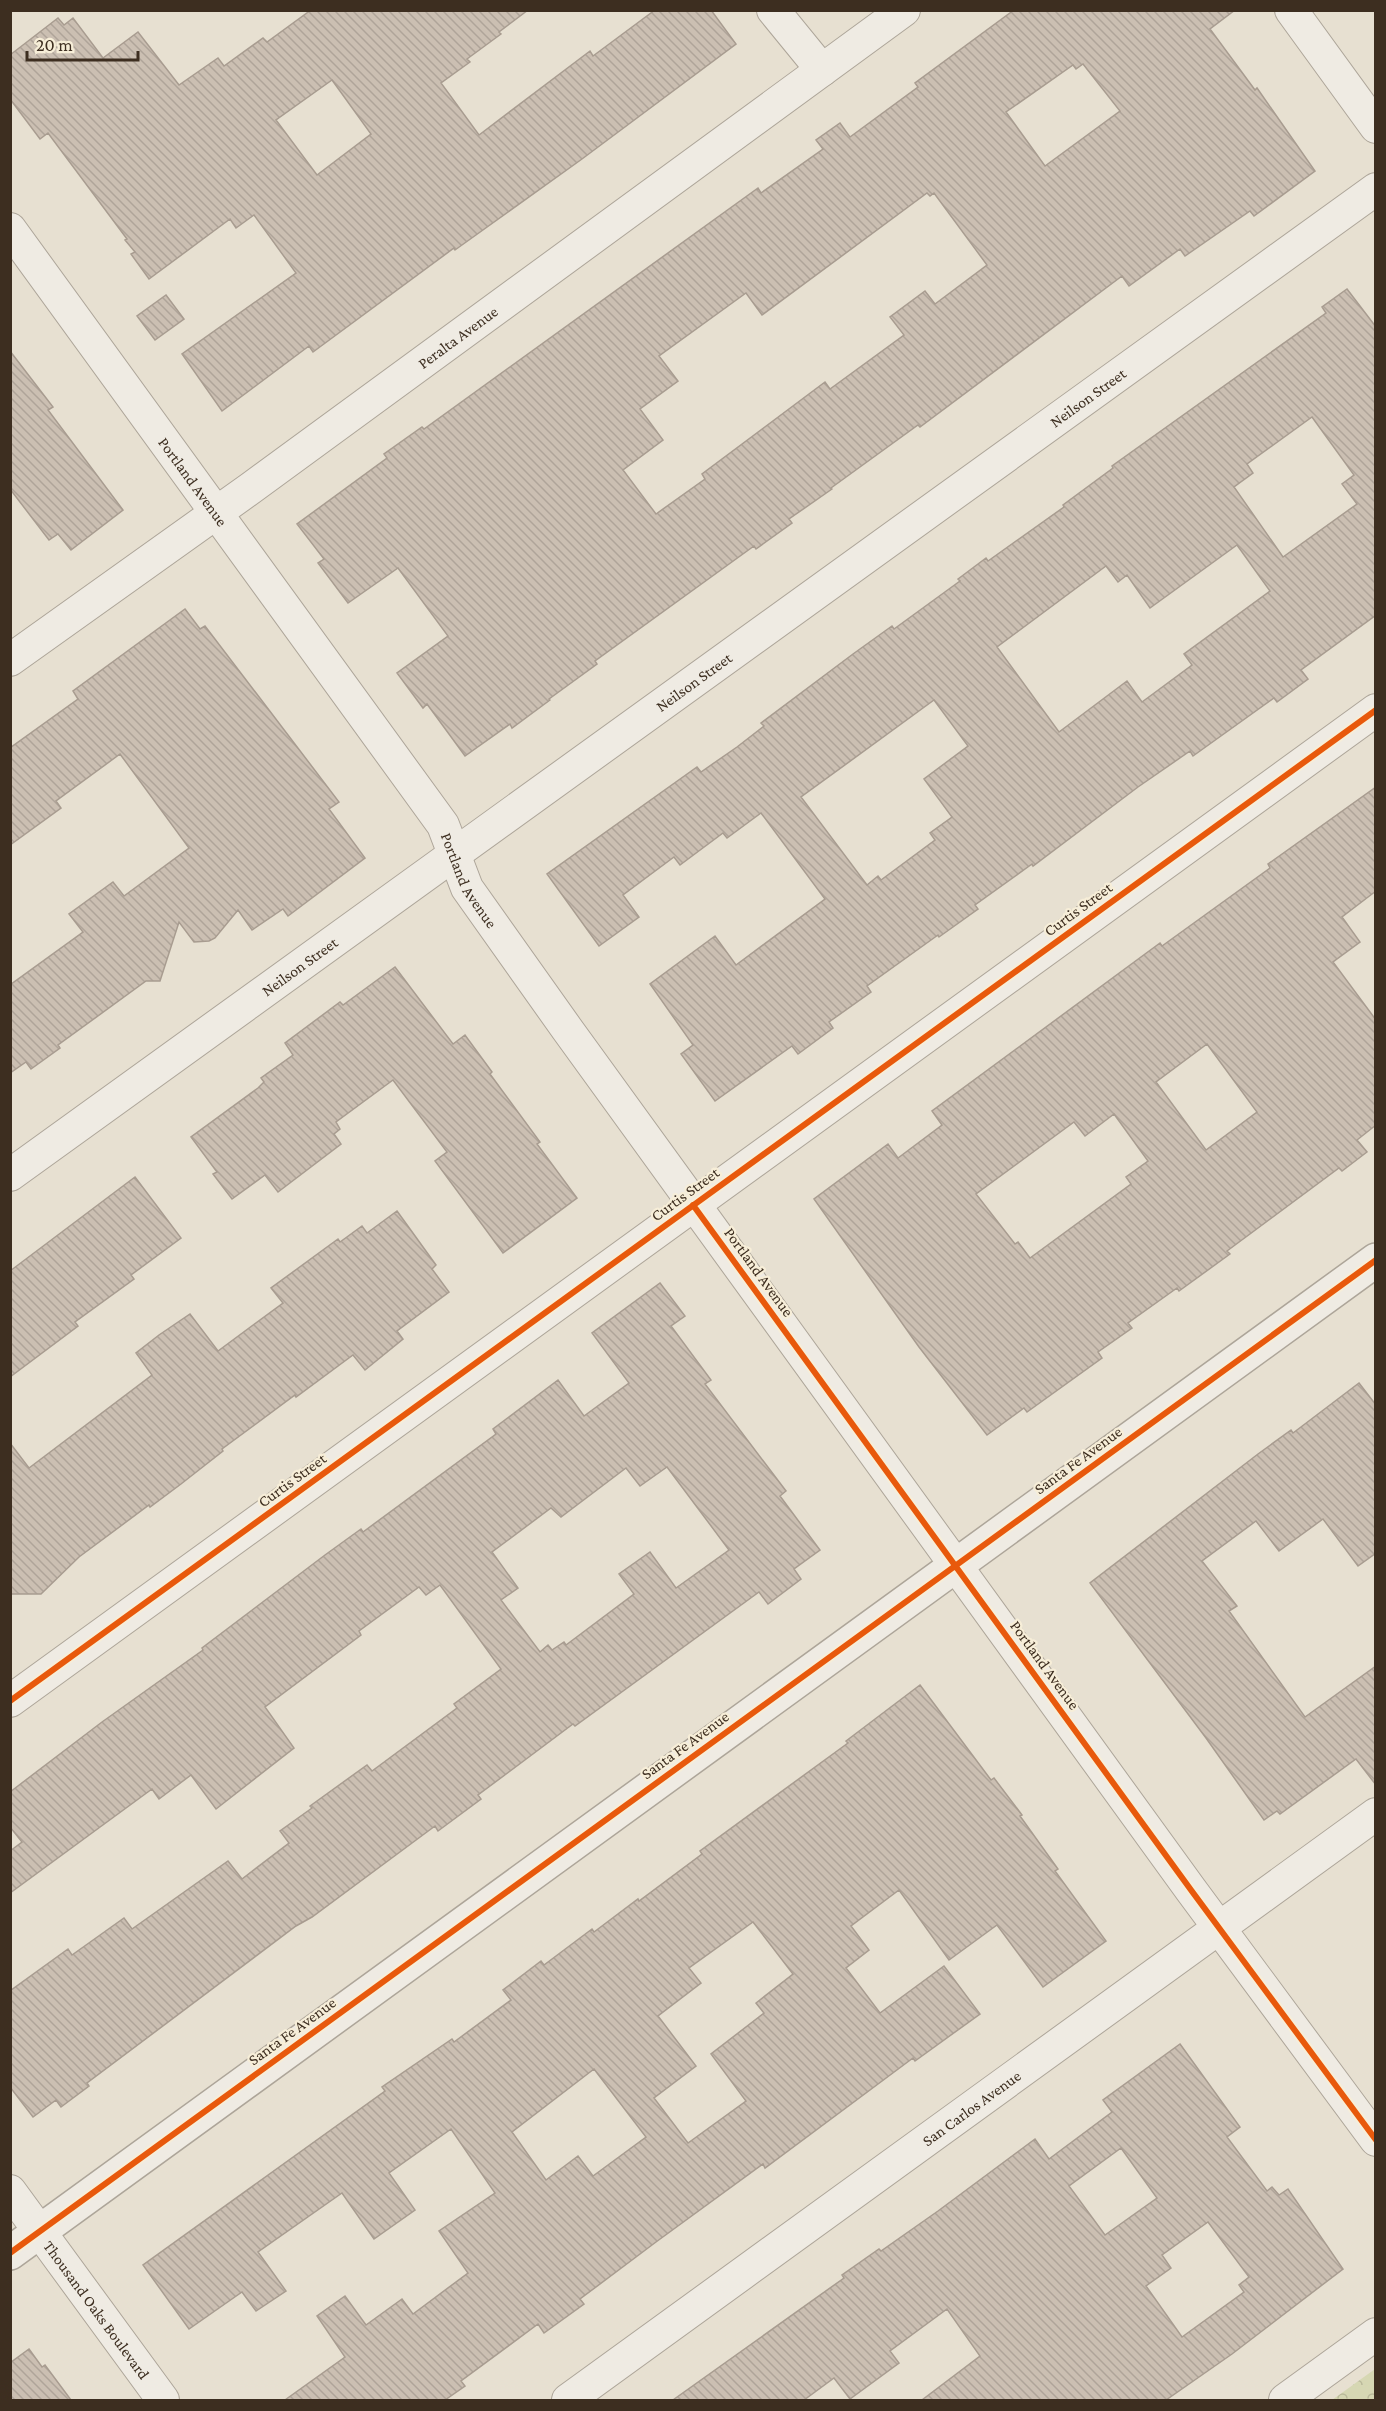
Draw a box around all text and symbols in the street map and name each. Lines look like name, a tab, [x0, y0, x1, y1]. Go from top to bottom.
scale bar	[27, 24, 138, 62]
text: 20 m	[36, 35, 73, 55]
street label: Peralta Avenue	[414, 302, 501, 372]
street label: Neilson Street	[1046, 364, 1129, 430]
street label: Portland Avenue	[156, 434, 231, 529]
street label: Neilson Street	[652, 648, 735, 715]
street label: Portland Avenue	[438, 830, 501, 931]
street label: Curtis Street	[1041, 878, 1116, 939]
street label: Neilson Street	[258, 933, 341, 999]
street label: Curtis Street	[648, 1163, 723, 1224]
street label: Portland Avenue	[721, 1224, 797, 1320]
street label: Santa Fe Avenue	[1031, 1423, 1125, 1497]
street label: Curtis Street	[255, 1449, 330, 1510]
street label: Portland Avenue	[1007, 1617, 1083, 1713]
street label: Santa Fe Avenue	[638, 1708, 732, 1782]
street label: Santa Fe Avenue	[245, 1994, 339, 2068]
street label: San Carlos Avenue	[919, 2066, 1024, 2149]
street label: Thousand Oaks Boulevard	[41, 2237, 153, 2383]

